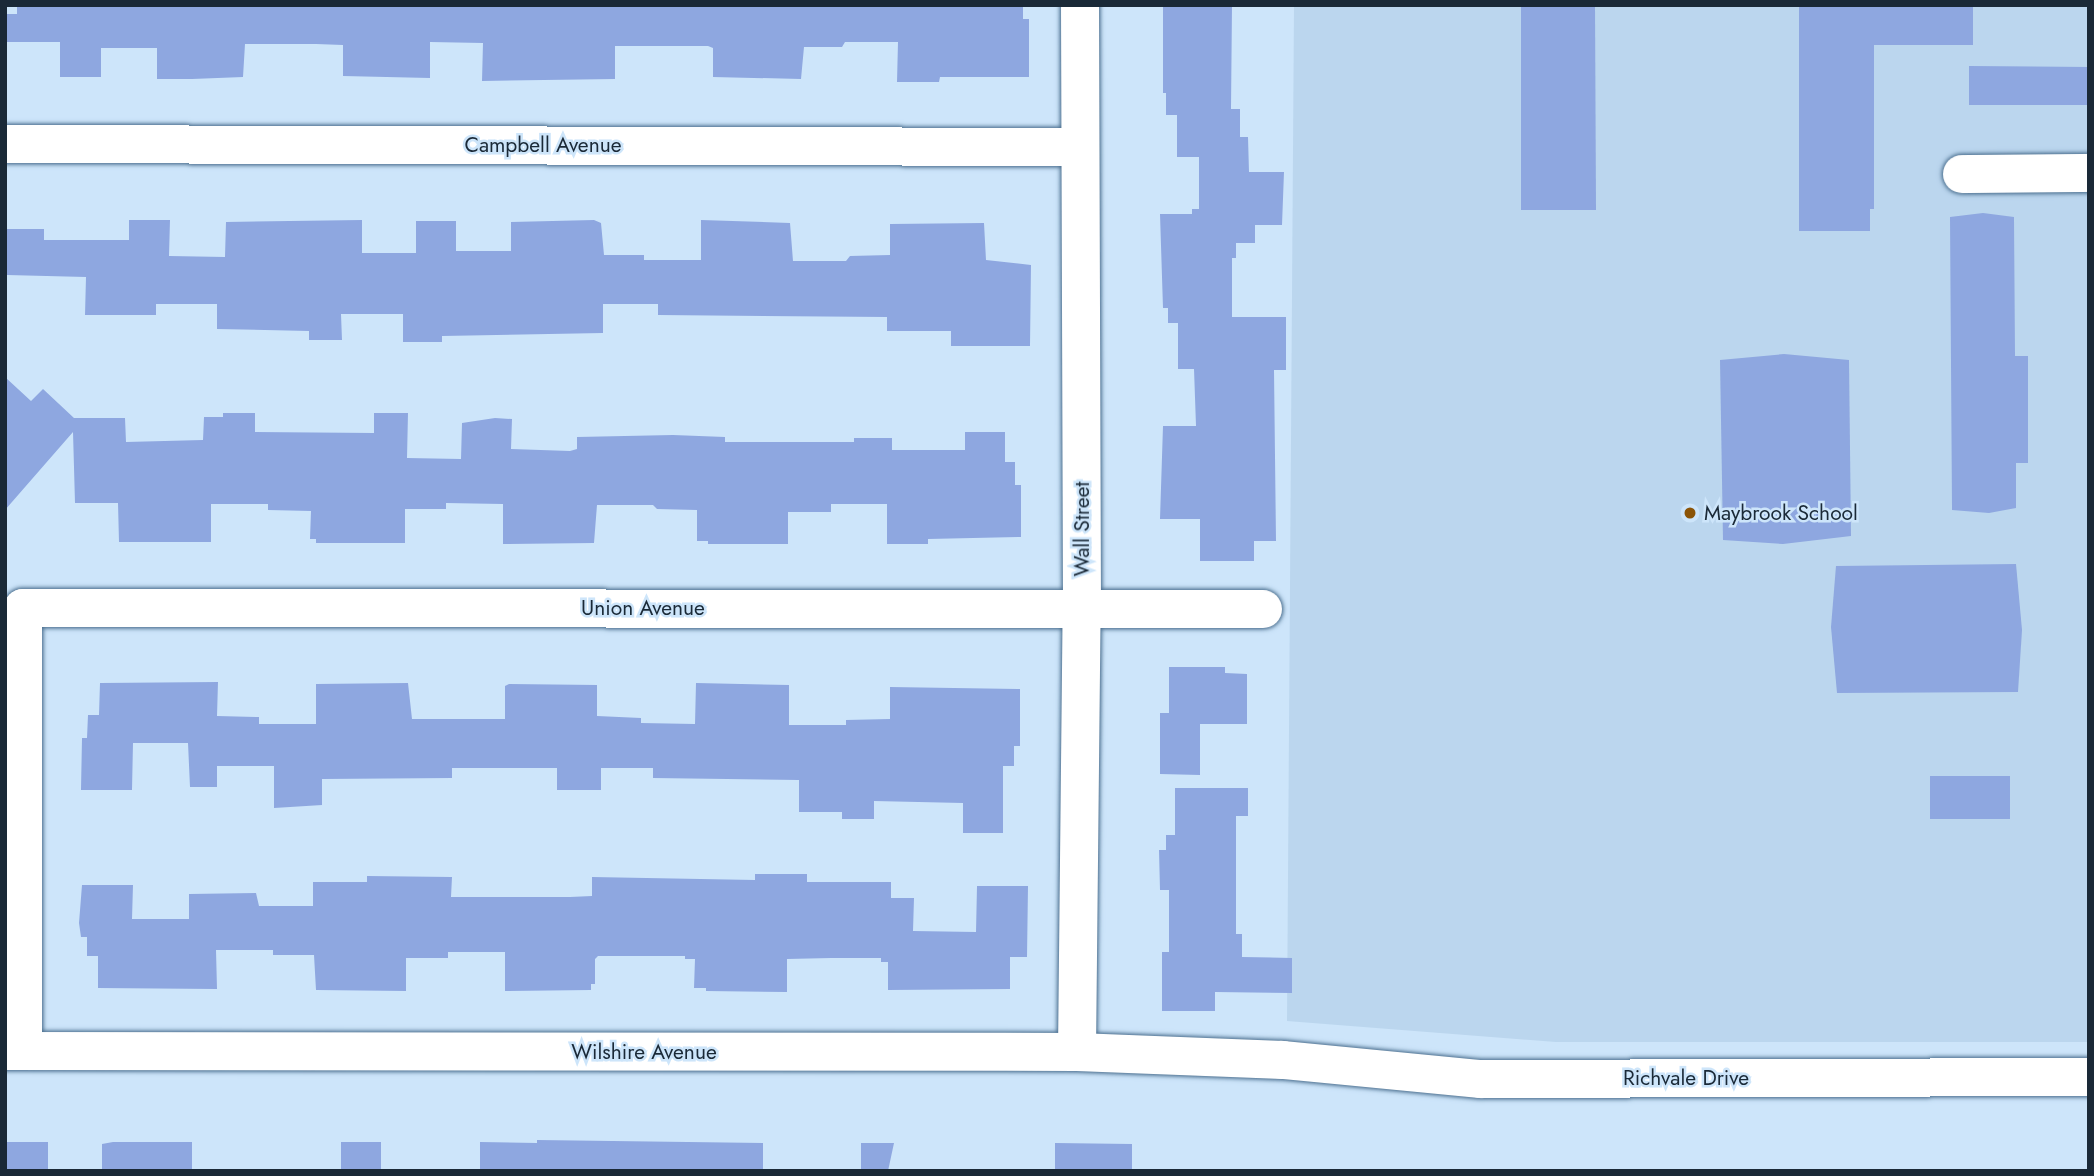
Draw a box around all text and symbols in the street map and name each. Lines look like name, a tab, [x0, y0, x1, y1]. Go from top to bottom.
street label: Campbell Avenue	[465, 132, 621, 158]
street label: Wall Street	[1069, 482, 1095, 576]
place label: Maybrook School	[1704, 500, 1858, 526]
marker: Maybrook School	[1682, 505, 1698, 521]
street label: Union Avenue	[581, 595, 705, 621]
street label: Wilshire Avenue	[571, 1039, 717, 1065]
street label: Richvale Drive	[1623, 1065, 1749, 1091]

